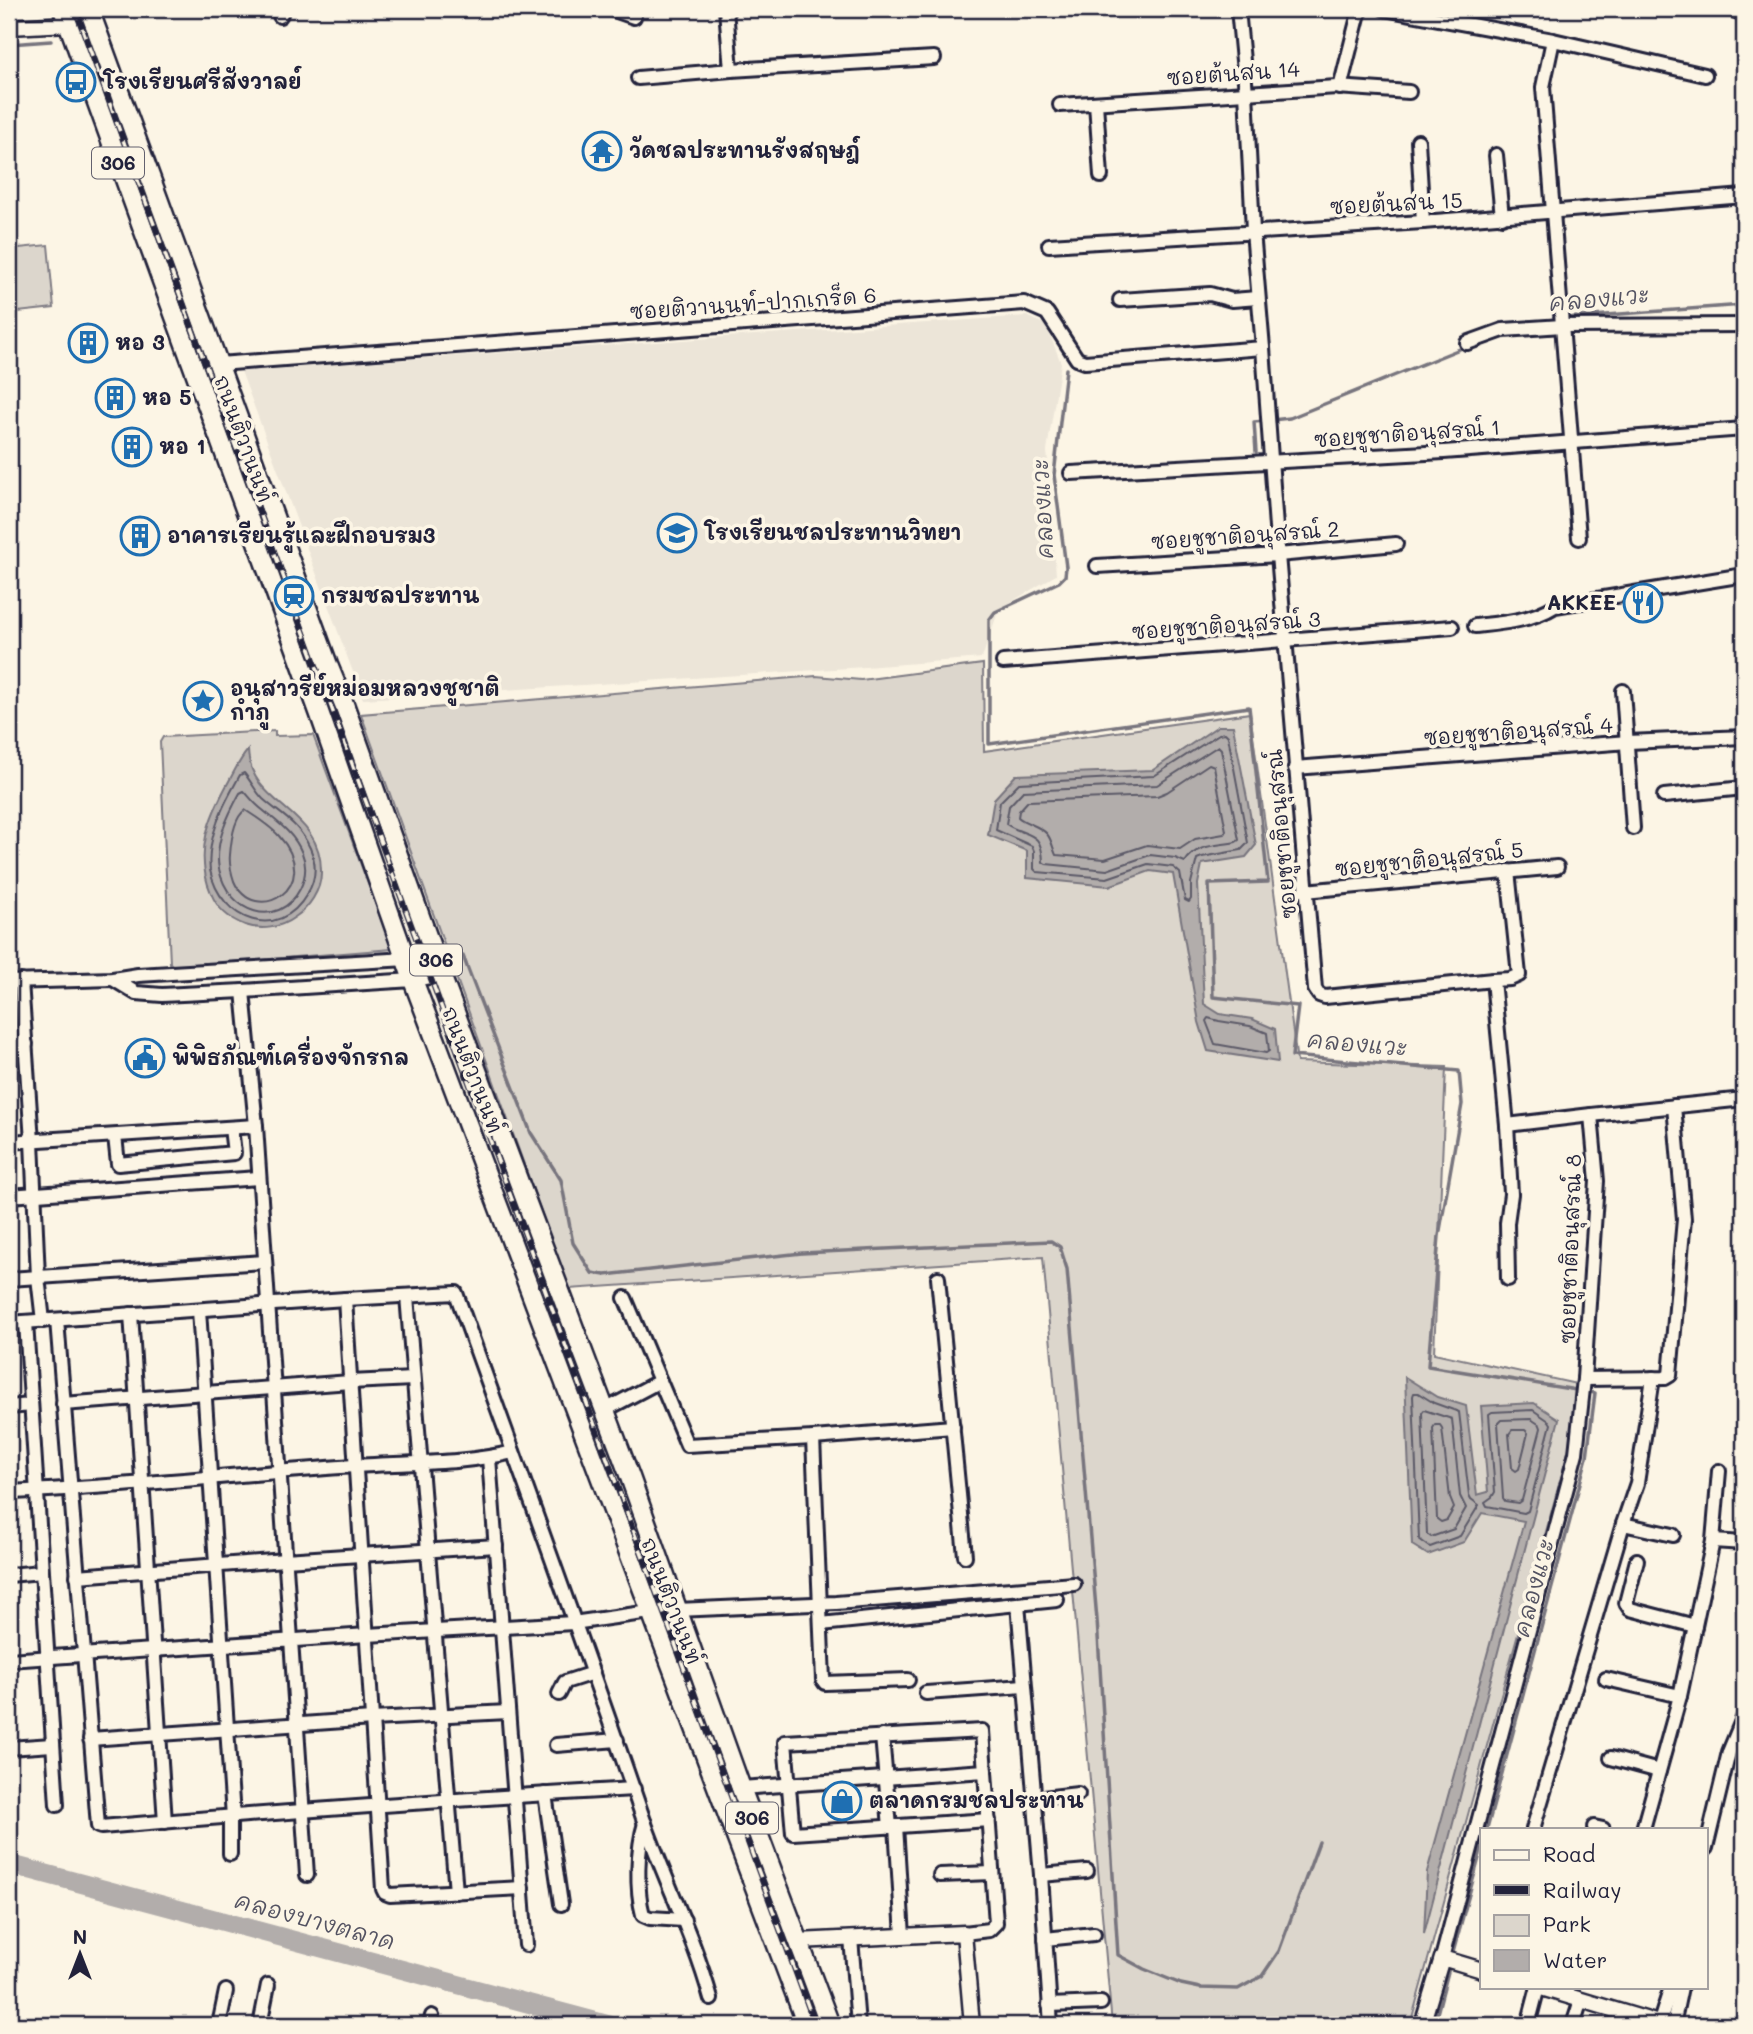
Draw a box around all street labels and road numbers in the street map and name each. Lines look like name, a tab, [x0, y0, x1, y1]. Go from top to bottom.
street label: ซอยต้นสน 14	[1165, 54, 1301, 91]
road number: 306	[92, 148, 144, 178]
street label: ซอยต้นสน 15	[1329, 186, 1463, 219]
street label: ซอยติวานนท์-ปากเกร็ด 6	[628, 278, 877, 325]
street label: ถนนติวานนท์	[209, 371, 280, 506]
street label: ซอยชูชาติอนุสรณ์ 1	[1313, 412, 1501, 457]
street label: ซอยชูชาติอนุสรณ์ 2	[1150, 514, 1340, 560]
street label: ซอยชูชาติอนุสรณ์ 3	[1130, 604, 1322, 650]
street label: ซอยชูชาติอนุสรณ์ 4	[1422, 710, 1614, 756]
street label: ซอยชูชาติอนุสรณ์	[1259, 748, 1306, 920]
street label: ซอยชูชาติอนุสรณ์ 5	[1333, 835, 1525, 887]
road number: 306	[410, 944, 462, 976]
street label: ถนนติวานนท์	[437, 1002, 510, 1137]
street label: ซอยชูชาติอนุสรณ์ 8	[1553, 1154, 1591, 1345]
street label: ถนนติวานนท์	[636, 1533, 709, 1668]
road number: 306	[726, 1802, 778, 1834]

